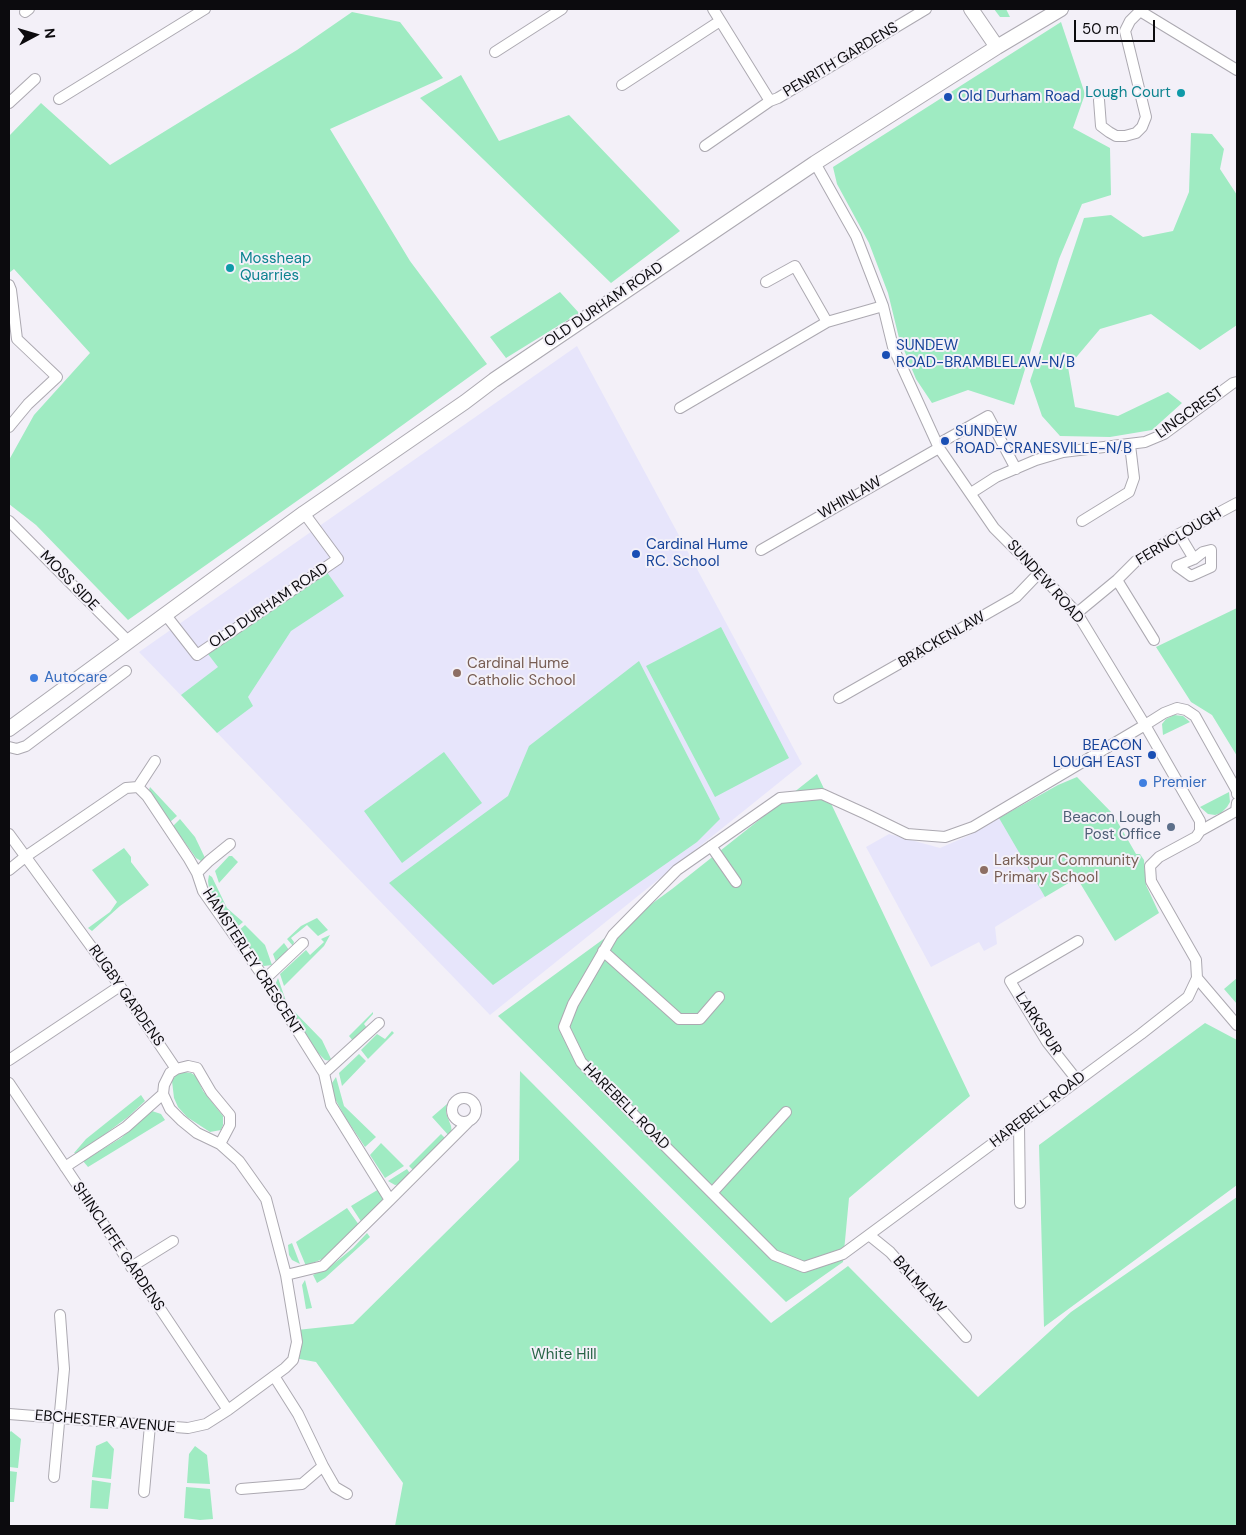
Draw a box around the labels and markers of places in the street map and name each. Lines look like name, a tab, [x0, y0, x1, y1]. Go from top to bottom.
place label: Lough Court	[1085, 84, 1171, 102]
marker: Lough Court	[1175, 87, 1187, 99]
place label: Old Durham Road	[958, 88, 1080, 106]
marker: Old Durham Road	[942, 91, 954, 103]
place label: Mossheap Quarries	[240, 250, 311, 285]
marker: Mossheap Quarries	[224, 262, 236, 274]
place label: SUNDEW ROAD-BRAMBLELAW-N/B	[896, 337, 1075, 372]
marker: SUNDEW ROAD-BRAMBLELAW-N/B	[880, 349, 892, 361]
place label: SUNDEW ROAD-CRANESVILLE-N/B	[955, 423, 1132, 458]
marker: SUNDEW ROAD-CRANESVILLE-N/B	[939, 435, 951, 447]
place label: Cardinal Hume RC. School	[646, 536, 748, 571]
marker: Cardinal Hume RC. School	[630, 548, 642, 560]
place label: Cardinal Hume Catholic School	[467, 655, 576, 690]
marker: Cardinal Hume Catholic School	[451, 667, 463, 679]
place label: Autocare	[44, 669, 107, 687]
marker: Autocare	[28, 672, 40, 684]
place label: BEACON LOUGH EAST	[1053, 737, 1142, 772]
marker: BEACON LOUGH EAST	[1146, 749, 1158, 761]
place label: Premier	[1153, 774, 1207, 792]
marker: Premier	[1137, 777, 1149, 789]
place label: Beacon Lough Post Office	[1063, 809, 1161, 844]
marker: Beacon Lough Post Office	[1165, 821, 1177, 833]
place label: Larkspur Community Primary School	[994, 852, 1139, 887]
marker: Larkspur Community Primary School	[978, 864, 990, 876]

